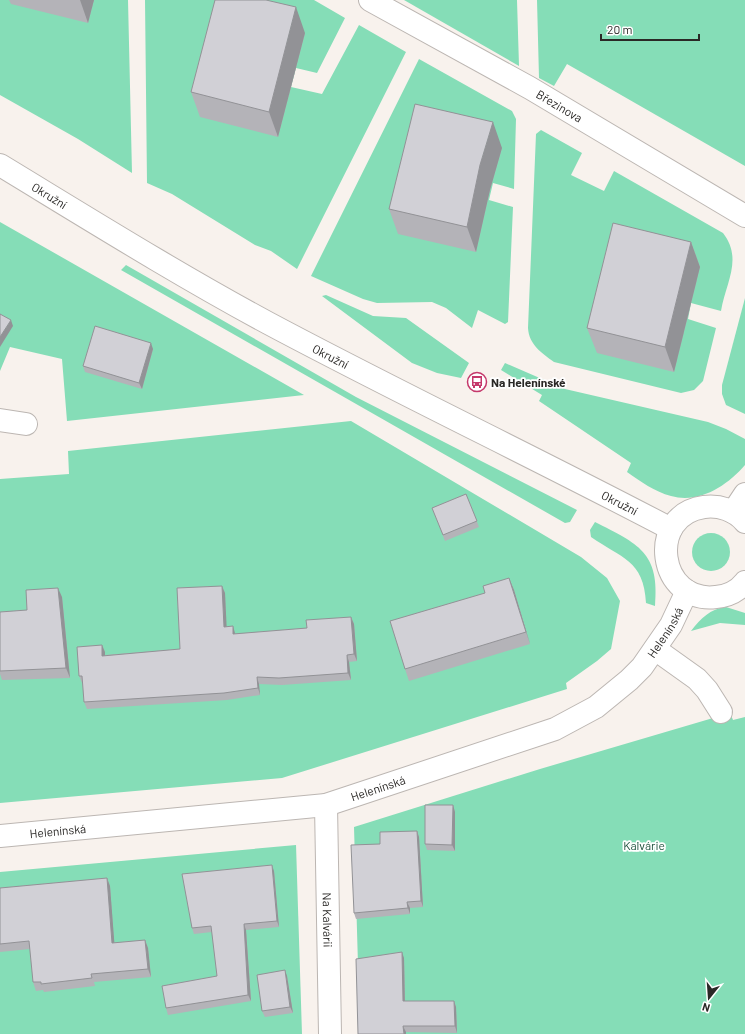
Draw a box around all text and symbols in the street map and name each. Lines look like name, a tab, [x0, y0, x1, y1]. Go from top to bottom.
scale bar	[601, 16, 699, 42]
text: 20 m	[607, 22, 633, 36]
street label: Březinova	[534, 87, 585, 125]
street label: Okružní	[29, 179, 70, 211]
street label: Okružní	[310, 341, 351, 371]
bus stop icon: Na Helenínské	[466, 371, 488, 393]
place label: Na Helenínské	[491, 375, 566, 389]
street label: Okružní	[599, 487, 641, 518]
street label: Helenínská	[644, 605, 685, 660]
street label: Helenínská	[349, 772, 407, 803]
street label: Helenínská	[29, 821, 87, 840]
park label: Kalvárie	[623, 838, 665, 852]
street label: Na Kalvárii	[321, 892, 335, 948]
north arrow	[689, 978, 729, 1018]
text: N	[701, 1001, 711, 1015]

